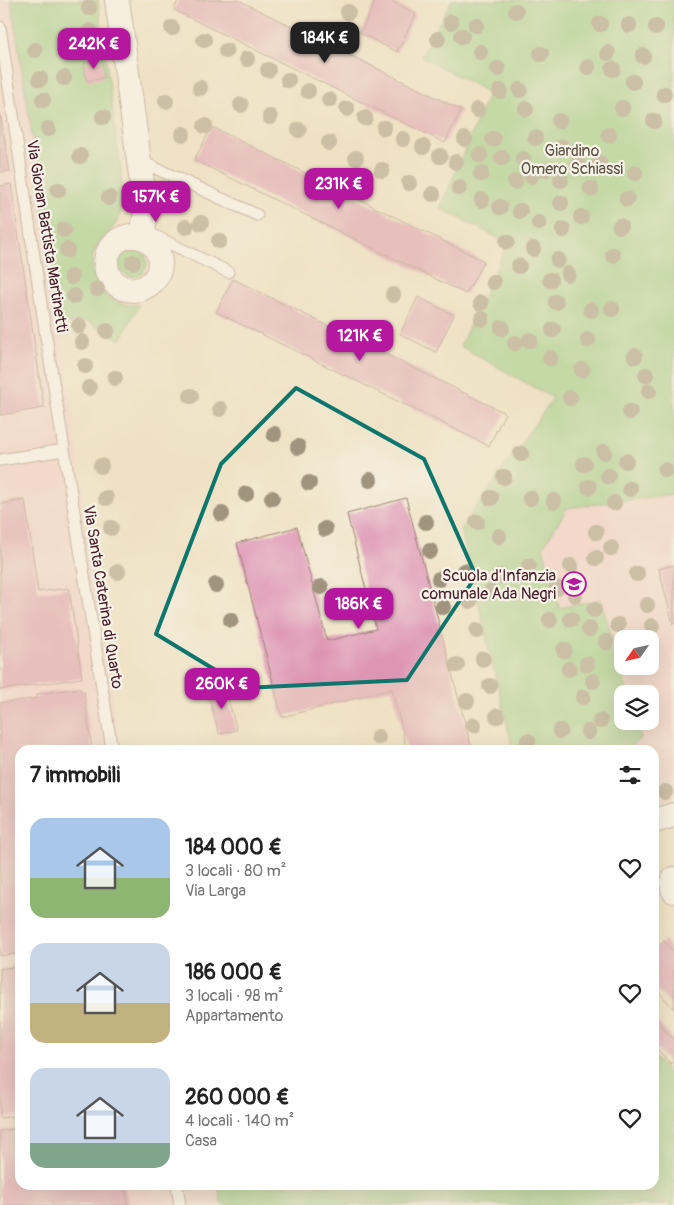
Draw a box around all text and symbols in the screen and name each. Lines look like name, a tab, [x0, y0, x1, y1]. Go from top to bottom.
pin: 184K €	[284, 22, 366, 64]
pin: 242K €	[53, 28, 135, 70]
text: 184K €	[301, 28, 349, 48]
text: 242K €	[69, 34, 119, 54]
street label: Via Giovan Battista Martinetti	[22, 138, 72, 334]
park label: Giardino Omero Schiassi	[521, 141, 623, 179]
pin: 231K €	[298, 168, 380, 210]
text: 231K €	[315, 174, 363, 194]
pin: 157K €	[115, 180, 197, 223]
text: 157K €	[132, 187, 180, 207]
pin: 121K €	[319, 320, 401, 362]
text: 121K €	[337, 326, 383, 346]
street label: Via Santa Caterina di Quarto	[79, 504, 127, 691]
place label: Scuola d'Infanzia comunale Ada Negri	[421, 566, 556, 604]
school or university icon: Scuola d'Infanzia comunale Ada Negri	[561, 571, 587, 597]
pin: 186K €	[318, 588, 400, 630]
text: 186K €	[335, 594, 383, 614]
north arrow	[614, 630, 659, 675]
map controls	[614, 630, 659, 730]
pin: 260K €	[181, 668, 263, 710]
text: 260K €	[196, 674, 248, 694]
button: layers	[614, 685, 659, 730]
icon: filters	[616, 761, 644, 789]
text: 7 immobili	[30, 762, 120, 789]
text: 184 000 €	[185, 834, 282, 861]
icon: home	[70, 838, 130, 898]
icon: heart	[616, 854, 644, 882]
text: 3 locali · 80 m²	[185, 861, 286, 881]
text: Via Larga	[185, 881, 246, 901]
text: 186 000 €	[185, 959, 282, 986]
icon: home	[70, 963, 130, 1023]
icon: heart	[616, 979, 644, 1007]
text: 3 locali · 98 m²	[185, 986, 284, 1006]
text: Appartamento	[185, 1006, 283, 1026]
text: 260 000 €	[185, 1084, 289, 1111]
icon: home	[70, 1088, 130, 1148]
icon: heart	[616, 1104, 644, 1132]
text: 4 locali · 140 m²	[185, 1111, 294, 1131]
text: Casa	[185, 1131, 217, 1151]

